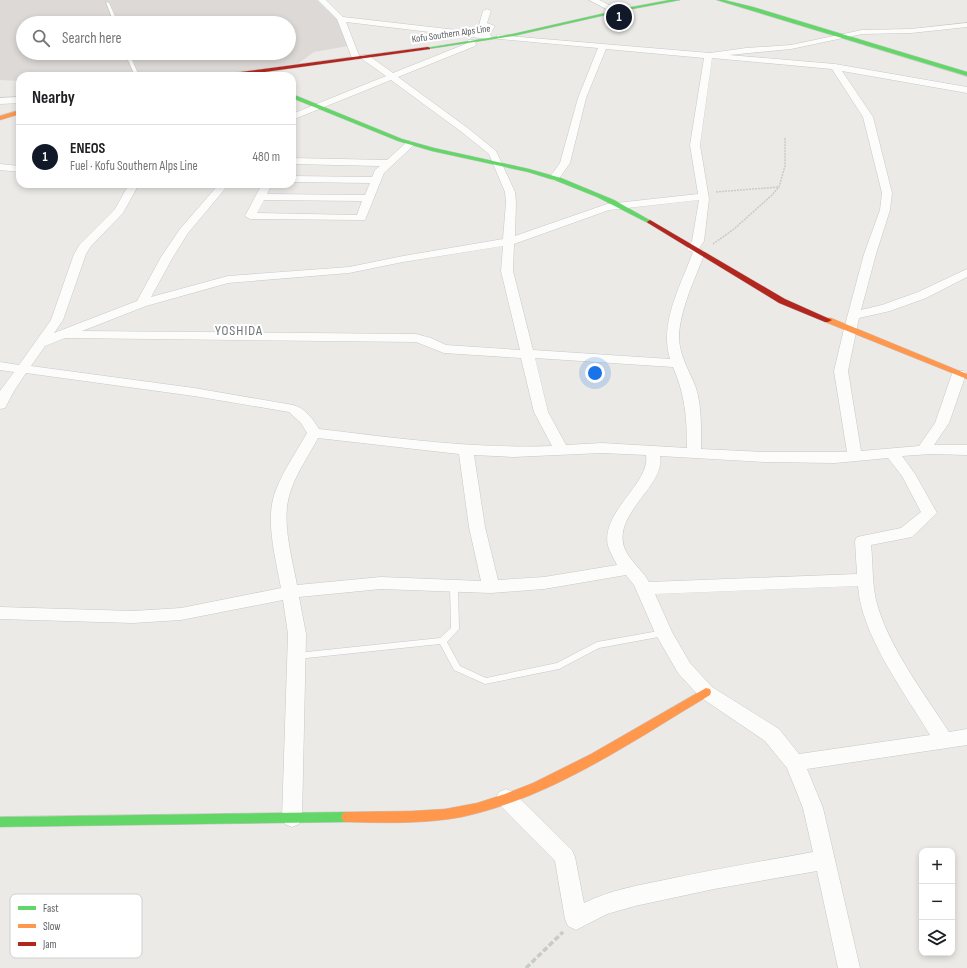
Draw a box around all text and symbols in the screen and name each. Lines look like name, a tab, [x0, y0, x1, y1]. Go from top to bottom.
pin: 1	[606, 2, 632, 32]
search box	[16, 16, 296, 60]
street label: Kofu Southern Alps Line	[411, 23, 491, 45]
icon: search	[30, 27, 52, 49]
text: Search here	[62, 29, 122, 48]
text: Nearby	[32, 88, 75, 108]
text: ENEOS	[70, 139, 105, 158]
text: 1	[42, 149, 48, 165]
text: 480 m	[253, 149, 280, 165]
text: Fuel · Kofu Southern Alps Line	[70, 158, 198, 174]
district label: YOSHIDA	[215, 322, 263, 339]
your location	[585, 363, 605, 383]
map controls	[919, 848, 955, 956]
button: +	[919, 848, 955, 884]
button: −	[919, 884, 955, 920]
legend	[10, 894, 142, 958]
text: Fast	[43, 902, 59, 915]
text: Slow	[43, 920, 60, 933]
button: layers	[919, 920, 955, 956]
text: Jam	[42, 938, 57, 951]

